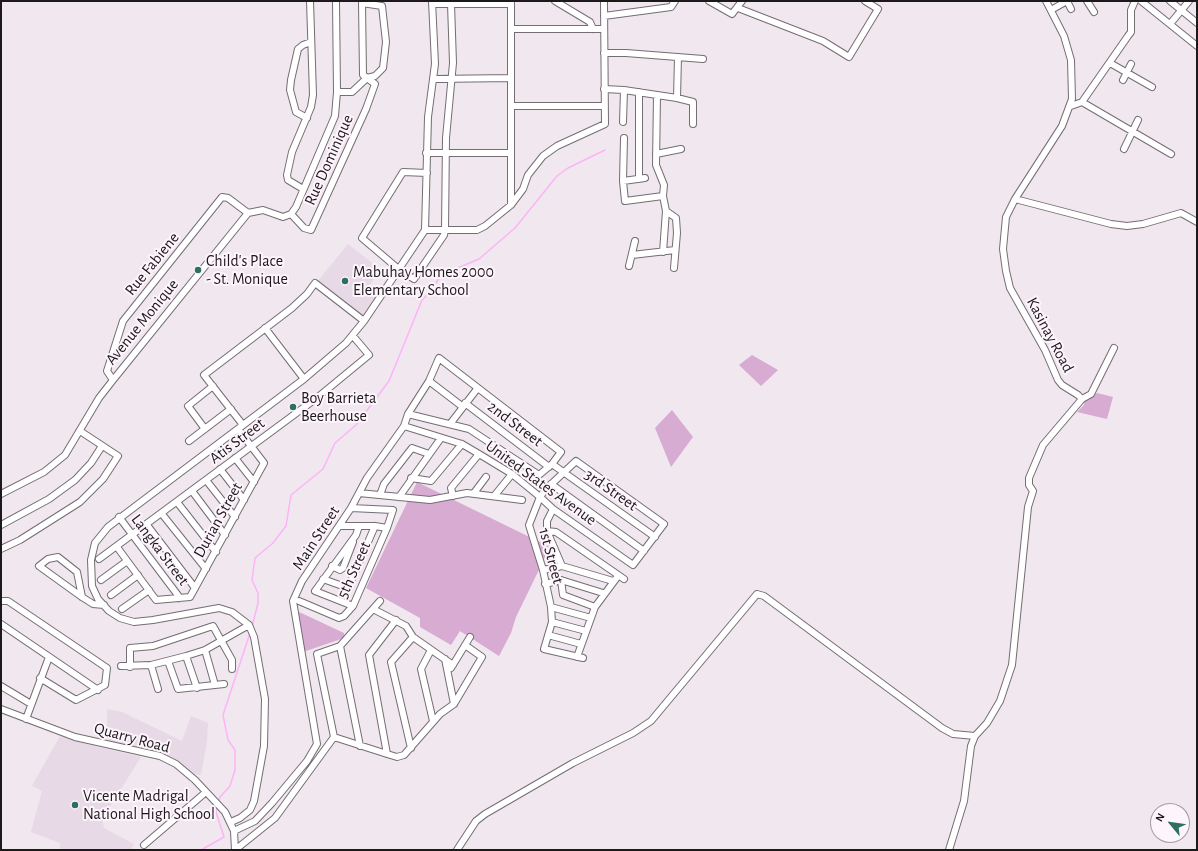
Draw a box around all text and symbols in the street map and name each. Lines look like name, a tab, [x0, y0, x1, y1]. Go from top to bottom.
street label: Rue Dominique	[300, 112, 358, 208]
street label: Rue Fabiene	[121, 229, 183, 299]
place label: Child's Place - St. Monique	[206, 251, 288, 289]
place label: Mabuhay Homes 2000 Elementary School	[353, 262, 494, 300]
marker: Child's Place - St. Monique	[193, 265, 203, 275]
street label: Avenue Monique	[101, 275, 183, 369]
marker: Mabuhay Homes 2000 Elementary School	[340, 276, 350, 286]
street label: Kasinay Road	[1022, 294, 1078, 376]
place label: Boy Barrieta Beerhouse	[301, 388, 376, 426]
street label: 2nd Street	[484, 397, 546, 451]
marker: Boy Barrieta Beerhouse	[288, 402, 298, 412]
street label: Atis Street	[206, 414, 268, 468]
street label: United States Avenue	[482, 436, 600, 530]
street label: 3rd Street	[581, 465, 641, 515]
street label: Durian Street	[189, 479, 247, 561]
street label: Main Street	[288, 502, 344, 574]
street label: Langka Street	[127, 510, 193, 590]
street label: 1st Street	[534, 526, 568, 586]
street label: 5th Street	[333, 538, 375, 602]
street label: Quarry Road	[92, 719, 172, 757]
place label: Vicente Madrigal National High School	[83, 786, 215, 824]
marker: Vicente Madrigal National High School	[70, 800, 80, 810]
north arrow	[1150, 803, 1190, 843]
text: N	[1153, 811, 1167, 823]

